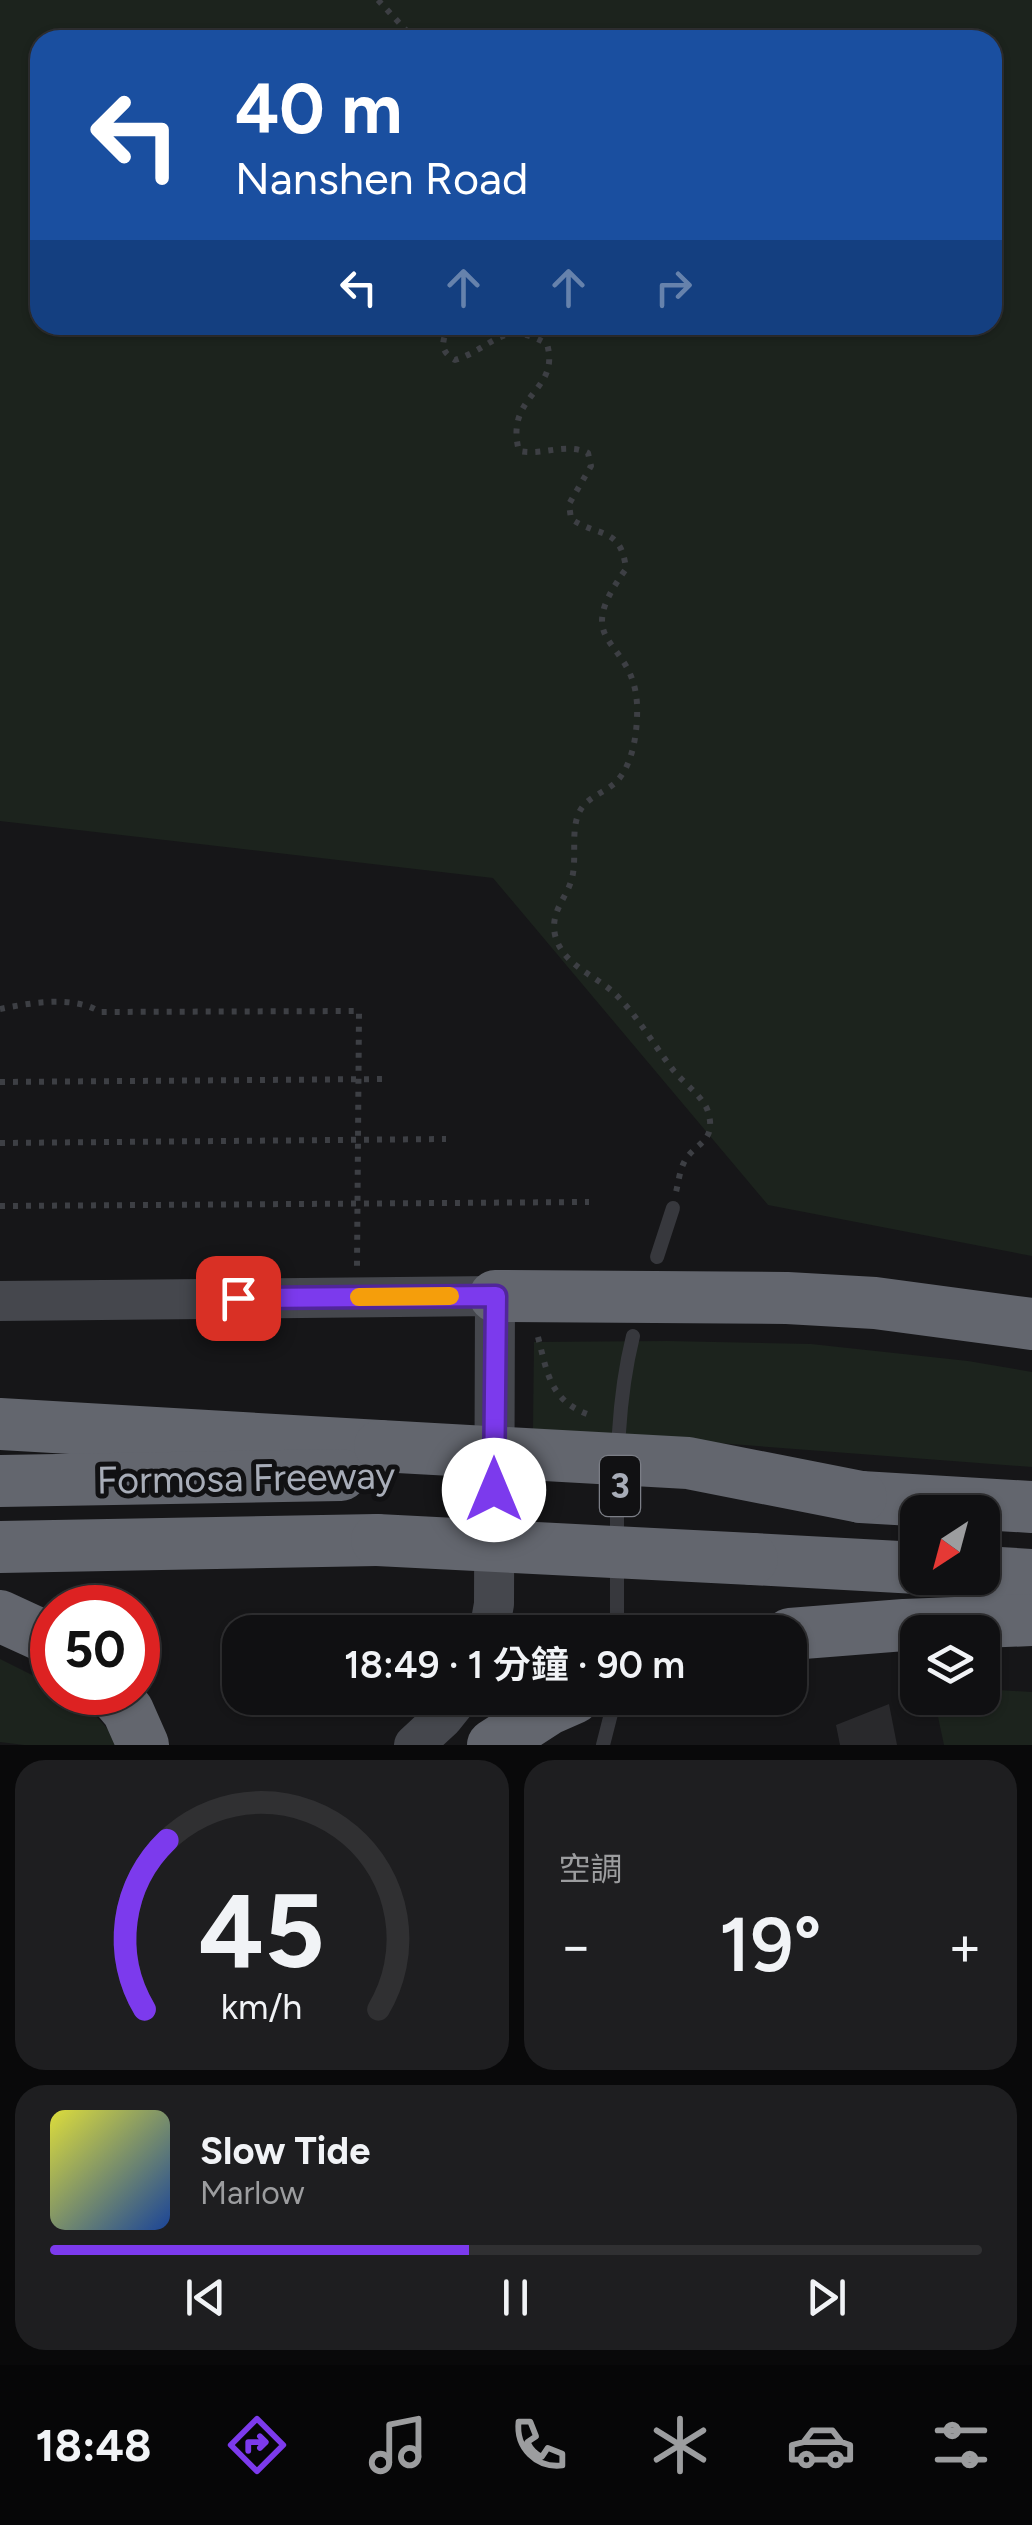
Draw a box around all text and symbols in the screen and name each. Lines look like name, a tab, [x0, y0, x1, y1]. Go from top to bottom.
text: 40 m	[235, 66, 402, 151]
icon: left	[70, 70, 200, 200]
text: Nanshen Road	[235, 151, 528, 205]
icon: left	[331, 260, 386, 315]
icon: ahead	[436, 260, 491, 315]
icon: ahead	[541, 260, 596, 315]
icon: right	[646, 260, 701, 315]
pin	[196, 1256, 281, 1341]
icon: arrive	[211, 1271, 266, 1326]
position arrow	[442, 1438, 546, 1542]
street label: Formosa Freeway	[96, 1452, 396, 1504]
road number: 3	[600, 1456, 640, 1516]
north arrow	[900, 1495, 1000, 1595]
map controls	[900, 1495, 1000, 1715]
speed limit sign: 50	[30, 1585, 160, 1715]
button: layers	[900, 1615, 1000, 1715]
text: 18:49 · 1 分鐘 · 90 m	[344, 1642, 685, 1688]
text: 空調	[559, 1850, 623, 1888]
text: 45	[199, 1868, 325, 1993]
text: 19°	[719, 1900, 822, 1990]
text: −	[559, 1913, 593, 1979]
text: +	[948, 1913, 982, 1979]
text: km/h	[221, 1985, 303, 2028]
text: Slow Tide	[200, 2128, 370, 2174]
text: Marlow	[200, 2174, 304, 2212]
icon: previous	[178, 2270, 233, 2325]
icon: pause	[488, 2270, 543, 2325]
icon: next	[799, 2270, 854, 2325]
icon: directions	[222, 2410, 292, 2480]
icon: music	[363, 2410, 433, 2480]
icon: phone	[504, 2410, 574, 2480]
icon: climate	[645, 2410, 715, 2480]
icon: car	[786, 2410, 856, 2480]
icon: filters	[926, 2410, 996, 2480]
text: 18:48	[35, 2418, 152, 2472]

